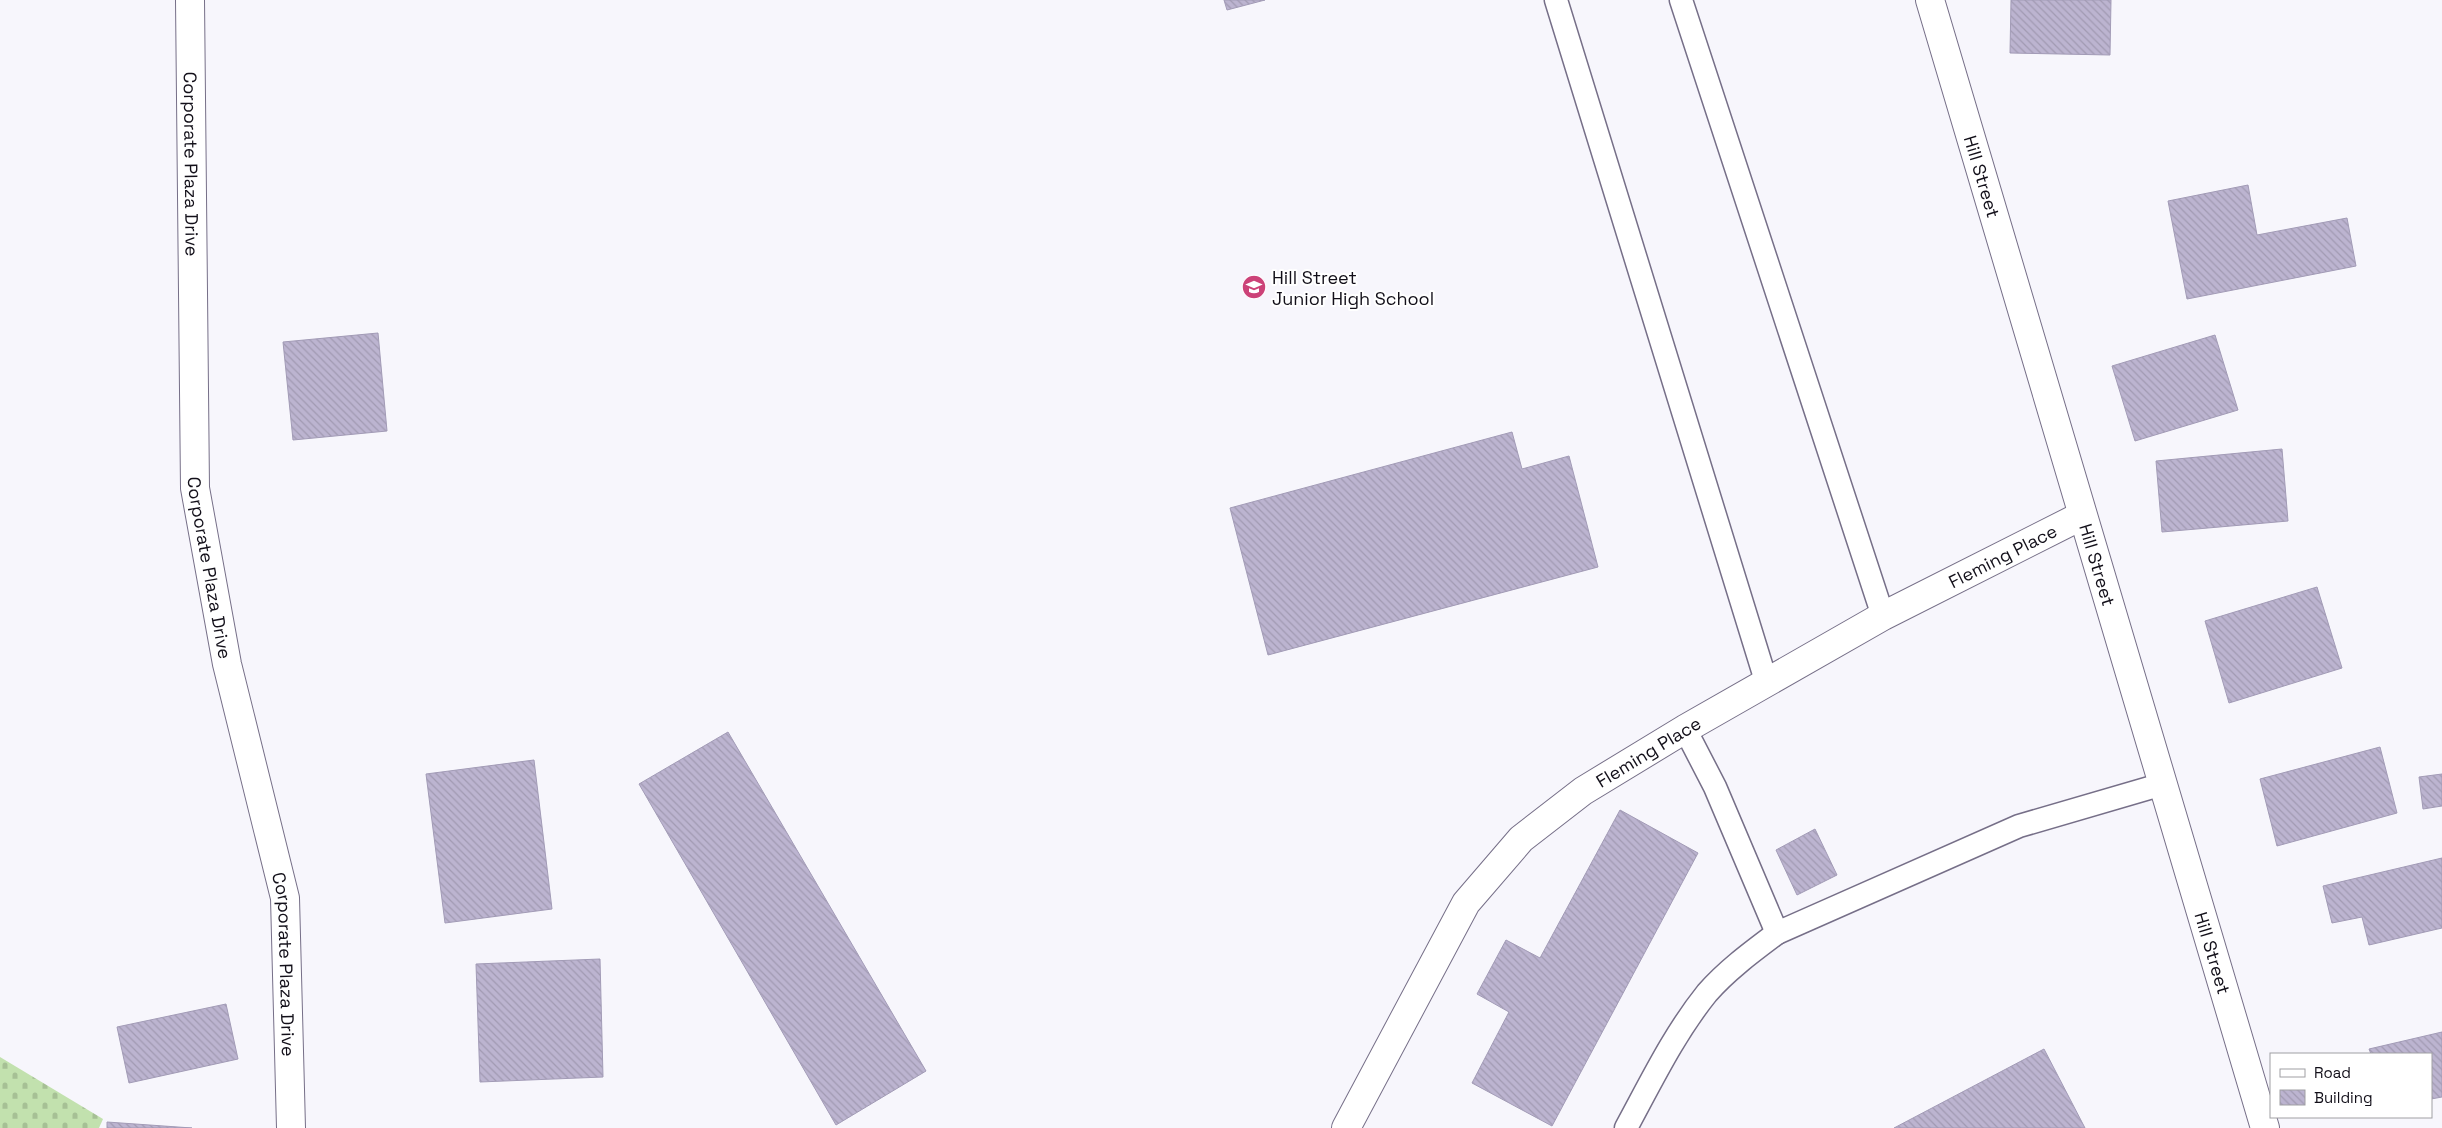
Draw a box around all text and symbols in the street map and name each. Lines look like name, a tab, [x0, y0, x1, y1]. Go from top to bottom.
street label: Corporate Plaza Drive	[179, 71, 204, 257]
street label: Hill Street	[1959, 132, 2005, 220]
place label: Hill Street Junior High School	[1272, 266, 1434, 310]
school or university icon: Hill Street Junior High School	[1241, 274, 1267, 300]
street label: Corporate Plaza Drive	[183, 476, 237, 661]
street label: Fleming Place	[1944, 519, 2061, 593]
street label: Hill Street	[2075, 521, 2121, 609]
street label: Fleming Place	[1591, 711, 1705, 792]
street label: Corporate Plaza Drive	[267, 870, 301, 1057]
street label: Hill Street	[2190, 909, 2236, 997]
legend	[2270, 1053, 2432, 1118]
text: Road	[2314, 1063, 2351, 1082]
text: Building	[2314, 1088, 2373, 1107]

